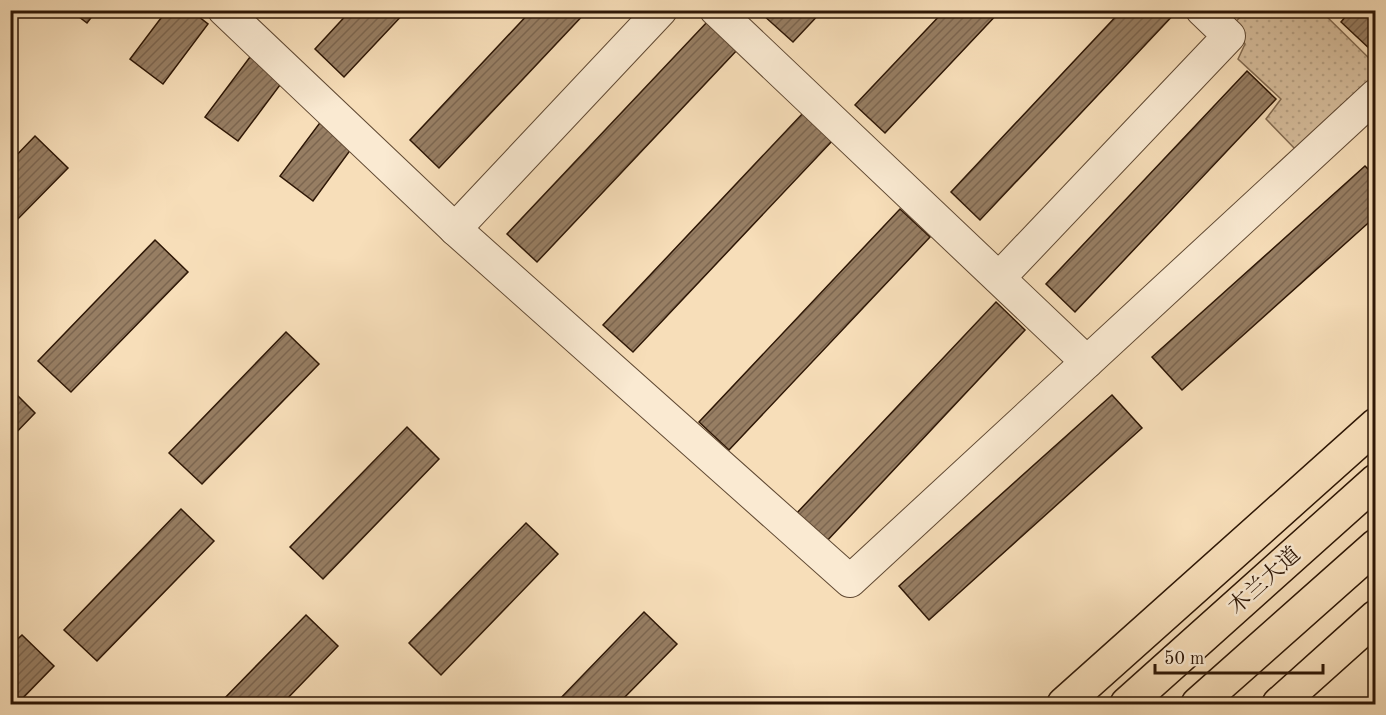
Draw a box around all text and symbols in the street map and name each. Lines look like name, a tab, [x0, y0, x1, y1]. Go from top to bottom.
street label: 木兰大道	[1224, 542, 1305, 619]
scale bar	[1155, 637, 1323, 675]
text: 50 m	[1164, 650, 1204, 668]

